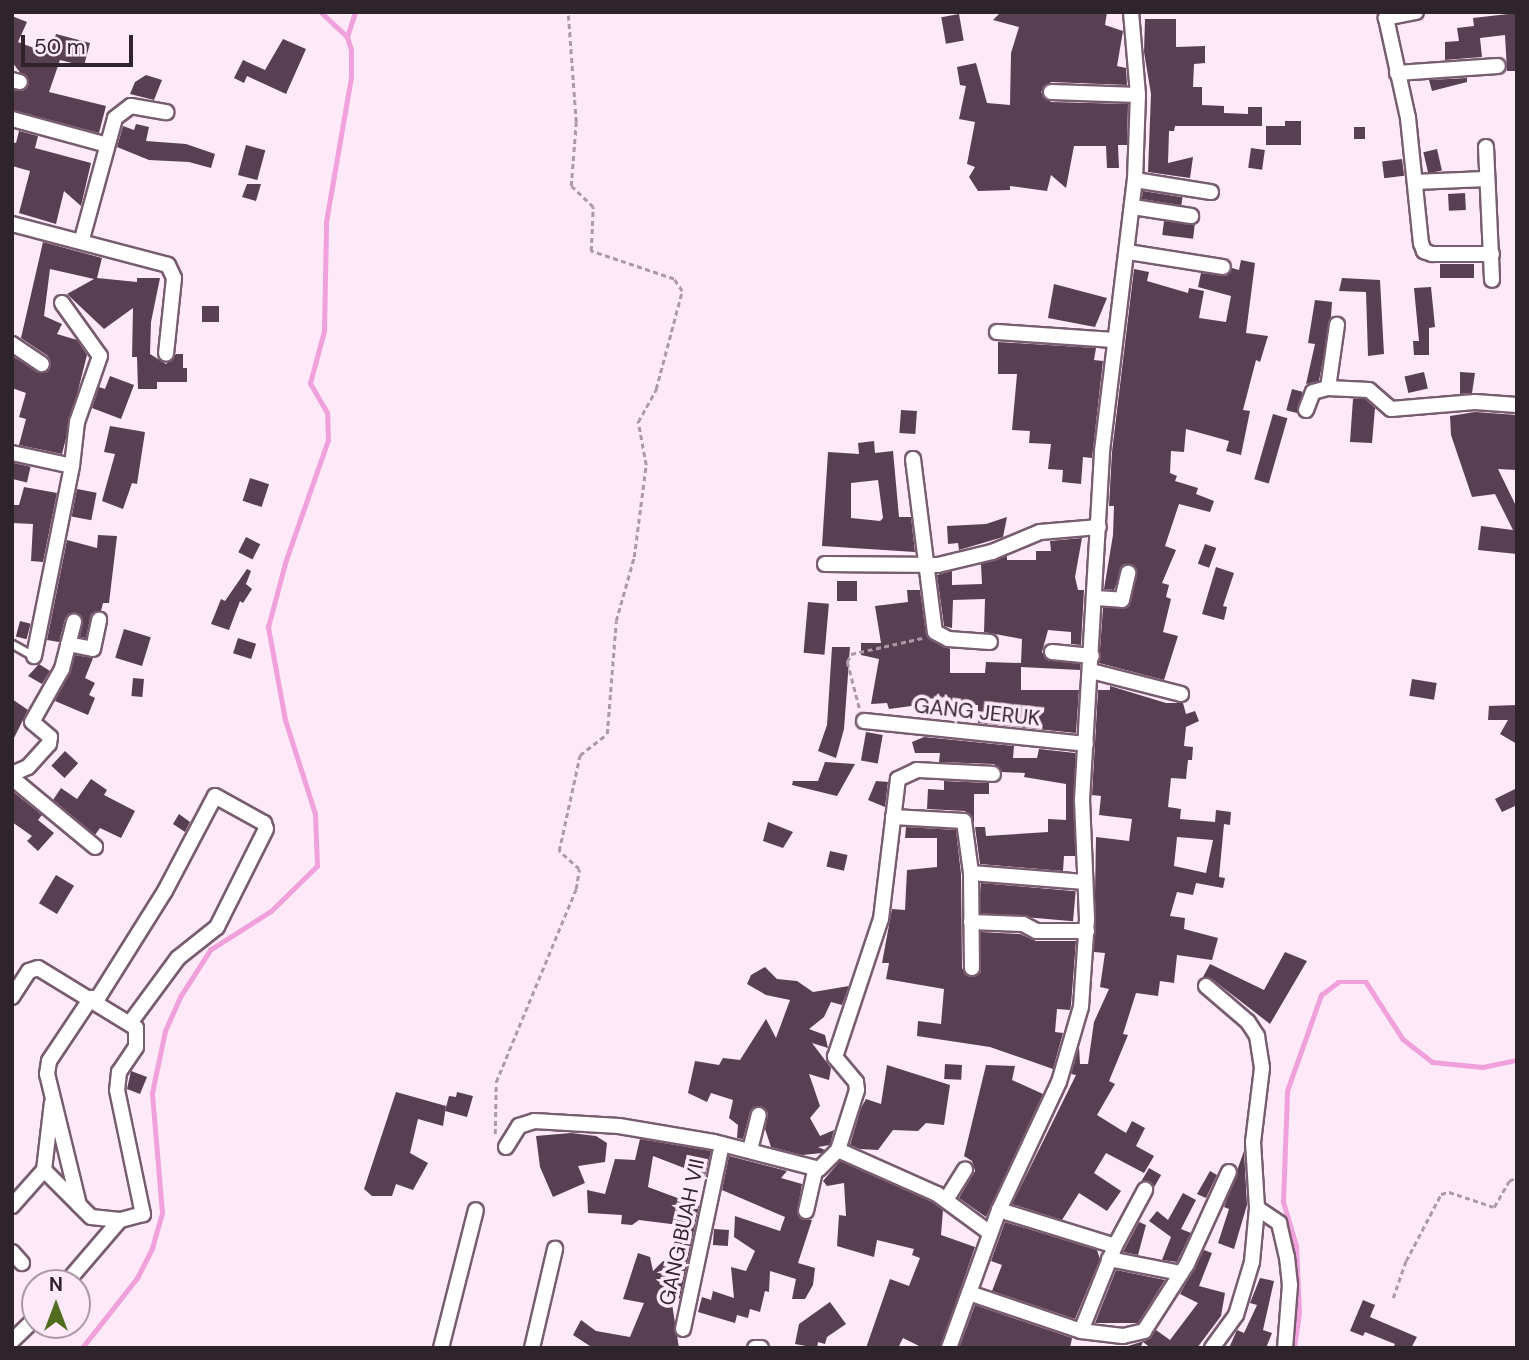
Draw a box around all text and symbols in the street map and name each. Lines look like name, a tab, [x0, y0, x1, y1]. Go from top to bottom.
scale bar	[24, 21, 136, 65]
text: 50 m	[34, 33, 85, 61]
street label: GANG JERUK	[913, 693, 1041, 731]
street label: GANG BUAH VII	[654, 1156, 710, 1308]
north arrow	[21, 1269, 91, 1339]
text: N	[49, 1272, 63, 1297]

